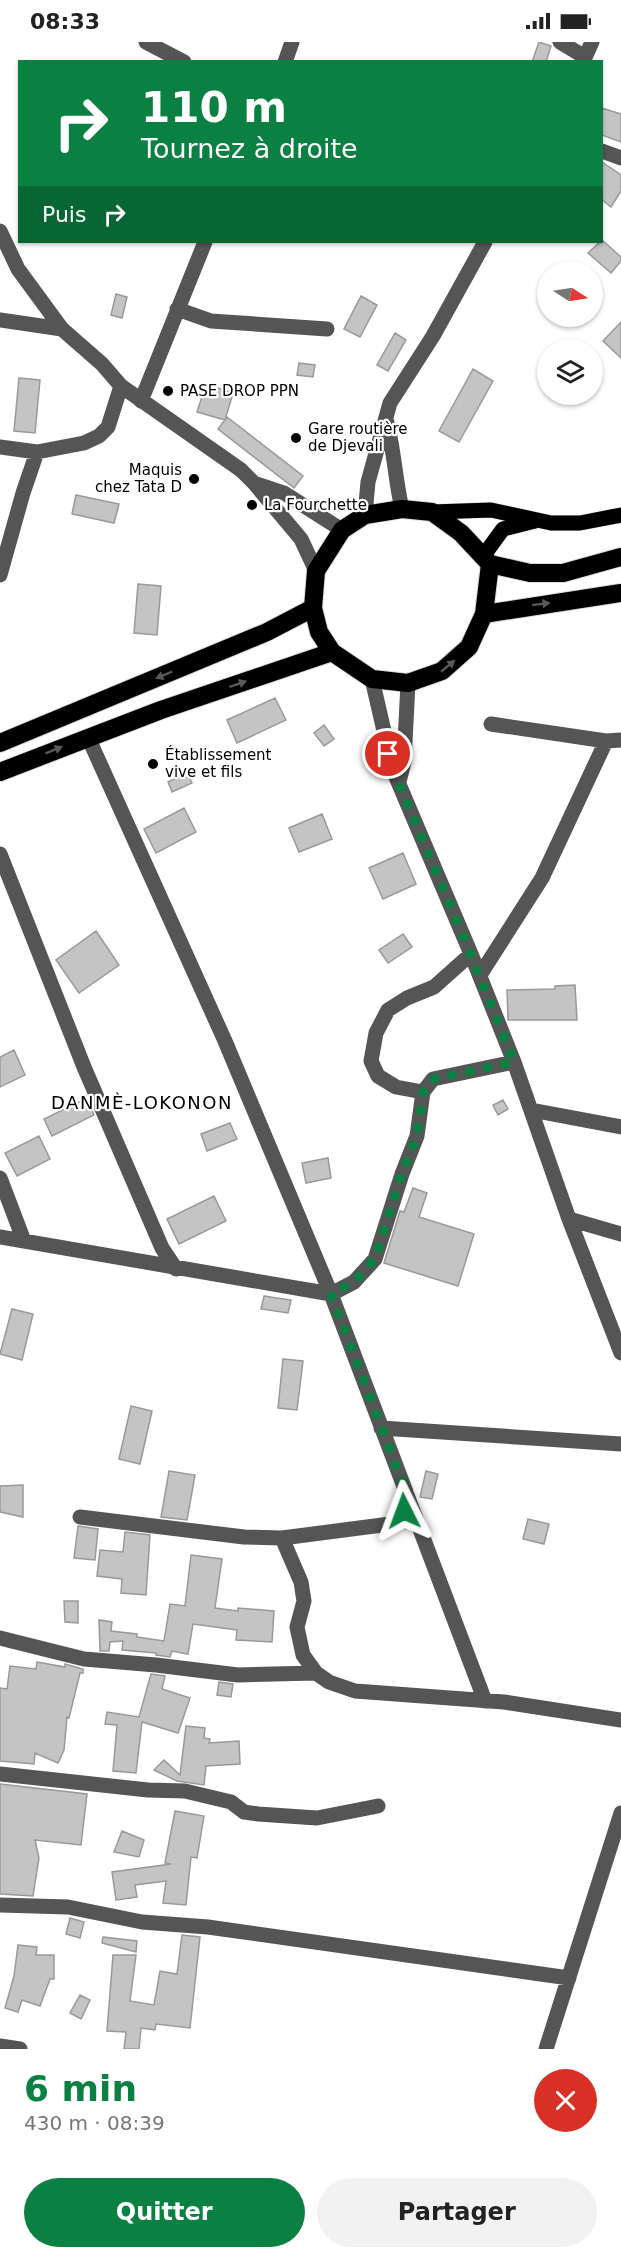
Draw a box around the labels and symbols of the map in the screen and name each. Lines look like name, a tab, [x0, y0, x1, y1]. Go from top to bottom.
north arrow	[537, 261, 603, 327]
place label: PASE DROP PPN	[180, 382, 299, 400]
marker: PASE DROP PPN	[161, 384, 175, 398]
place label: Gare routière de Djevali	[308, 420, 408, 455]
marker: Gare routière de Djevali	[289, 431, 303, 445]
place label: Maquis chez Tata D	[95, 461, 182, 496]
marker: Maquis chez Tata D	[187, 472, 201, 486]
place label: La Fourchette	[264, 496, 367, 514]
marker: La Fourchette	[245, 498, 259, 512]
one-way arrow	[532, 599, 551, 609]
one-way arrow	[440, 659, 456, 672]
one-way arrow	[154, 670, 172, 680]
one-way arrow	[229, 679, 247, 688]
pin	[362, 728, 413, 779]
one-way arrow	[46, 745, 64, 755]
place label: Établissement vive et fils	[165, 745, 272, 781]
marker: Établissement vive et fils	[146, 757, 160, 771]
district label: DANMÈ-LOKONON	[51, 1092, 233, 1113]
position arrow	[372, 1479, 436, 1543]

